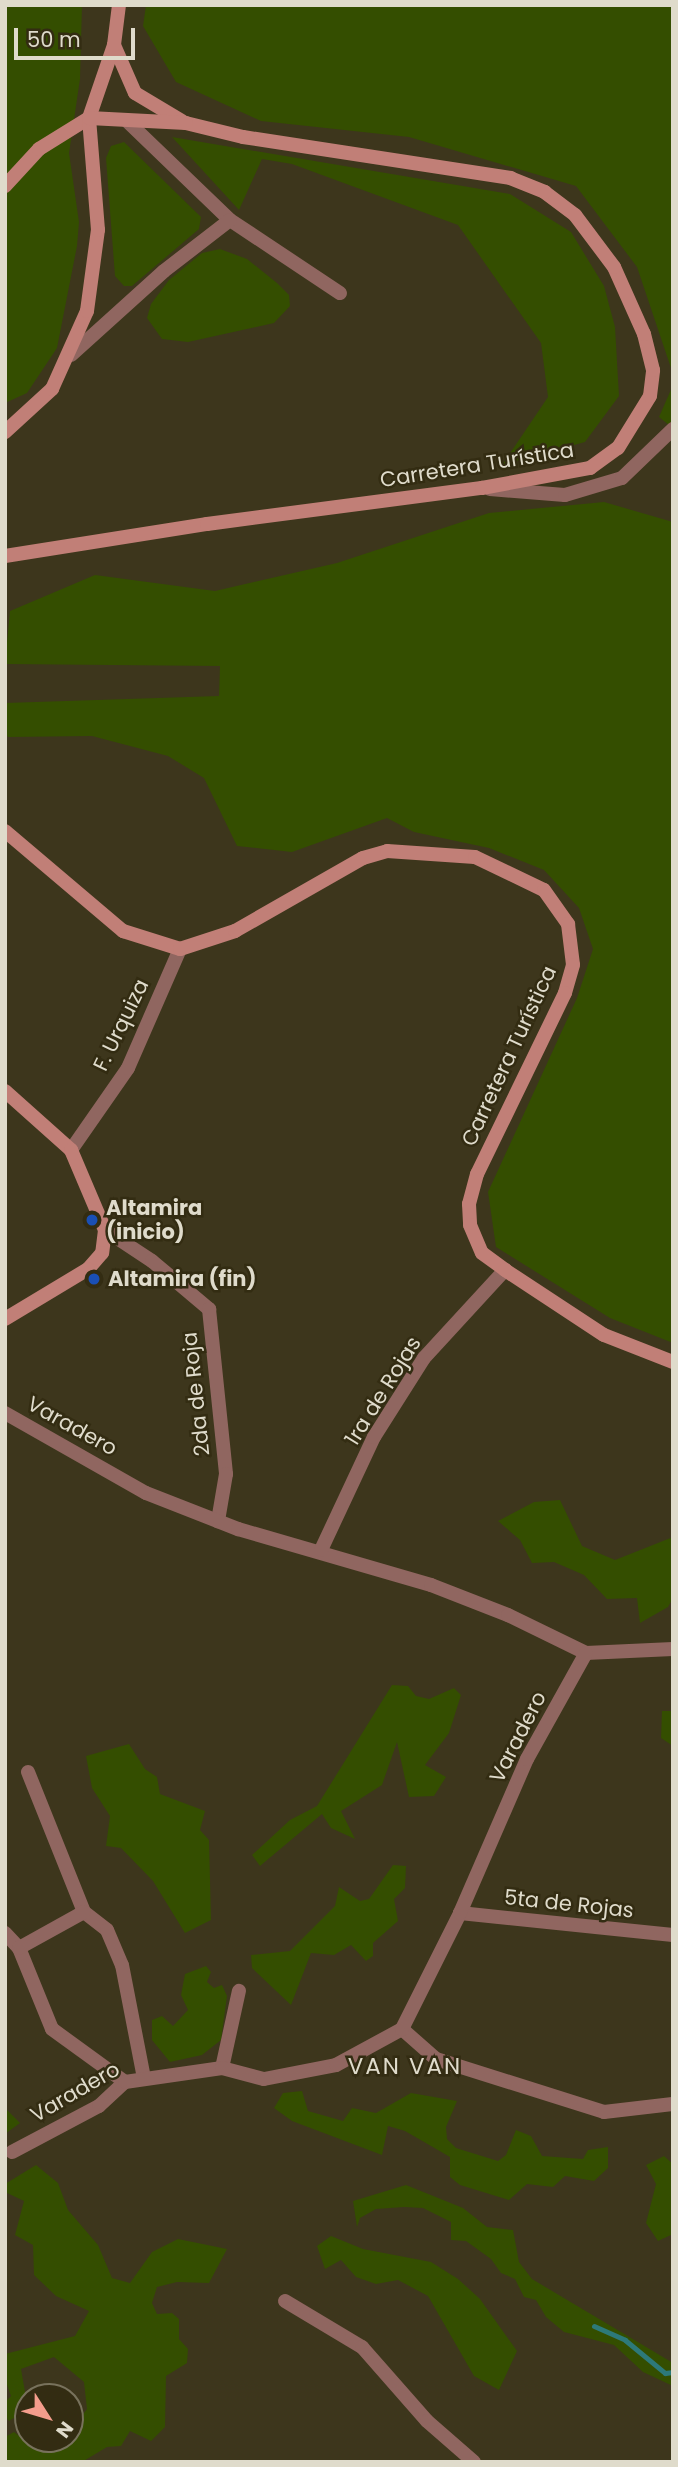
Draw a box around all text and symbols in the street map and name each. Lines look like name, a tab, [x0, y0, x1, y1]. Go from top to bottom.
scale bar	[18, 14, 138, 58]
text: 50 m	[27, 25, 81, 54]
street label: Carretera Turística	[378, 437, 576, 493]
street label: Carretera Turística	[456, 962, 562, 1150]
street label: F. Urquiza	[88, 975, 154, 1075]
place label: Altamira (inicio)	[106, 1195, 202, 1245]
marker: Altamira (inicio)	[84, 1212, 100, 1228]
place label: Altamira (fin)	[108, 1266, 257, 1292]
marker: Altamira (fin)	[86, 1271, 102, 1287]
street label: 2da de Roja	[177, 1331, 215, 1457]
street label: 1ra de Rojas	[340, 1332, 426, 1450]
street label: Varadero	[23, 1391, 121, 1461]
street label: Varadero	[484, 1687, 552, 1787]
street label: 5ta de Rojas	[503, 1885, 635, 1923]
district label: VAN VAN	[349, 2052, 461, 2080]
street label: Varadero	[26, 2056, 124, 2128]
north arrow	[14, 2383, 84, 2453]
text: N	[49, 2416, 80, 2444]

